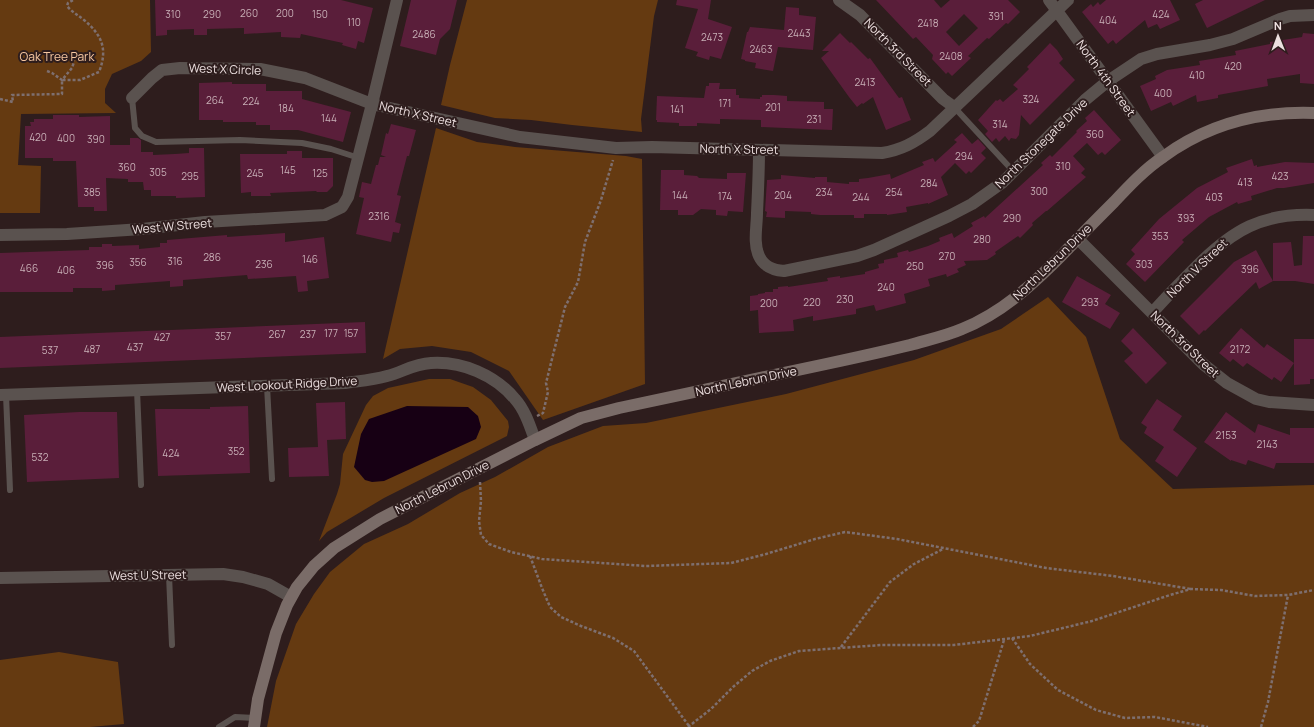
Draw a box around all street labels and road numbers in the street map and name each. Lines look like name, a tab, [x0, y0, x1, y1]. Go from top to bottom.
street label: North 3rd Street	[860, 14, 936, 90]
street label: North 4th Street	[1072, 36, 1140, 120]
street label: West X Circle	[188, 59, 262, 79]
street label: North Stonegate Drive	[991, 94, 1091, 192]
street label: North X Street	[378, 97, 459, 131]
street label: North X Street	[699, 140, 779, 158]
street label: West W Street	[131, 214, 213, 238]
street label: North Lebrun Drive	[1009, 220, 1095, 304]
street label: North V Street	[1163, 234, 1231, 302]
street label: North 3rd Street	[1147, 307, 1223, 381]
street label: North Lebrun Drive	[694, 362, 798, 400]
street label: West Lookout Ridge Drive	[216, 372, 358, 396]
street label: North Lebrun Drive	[392, 456, 492, 518]
street label: West U Street	[109, 566, 187, 584]

